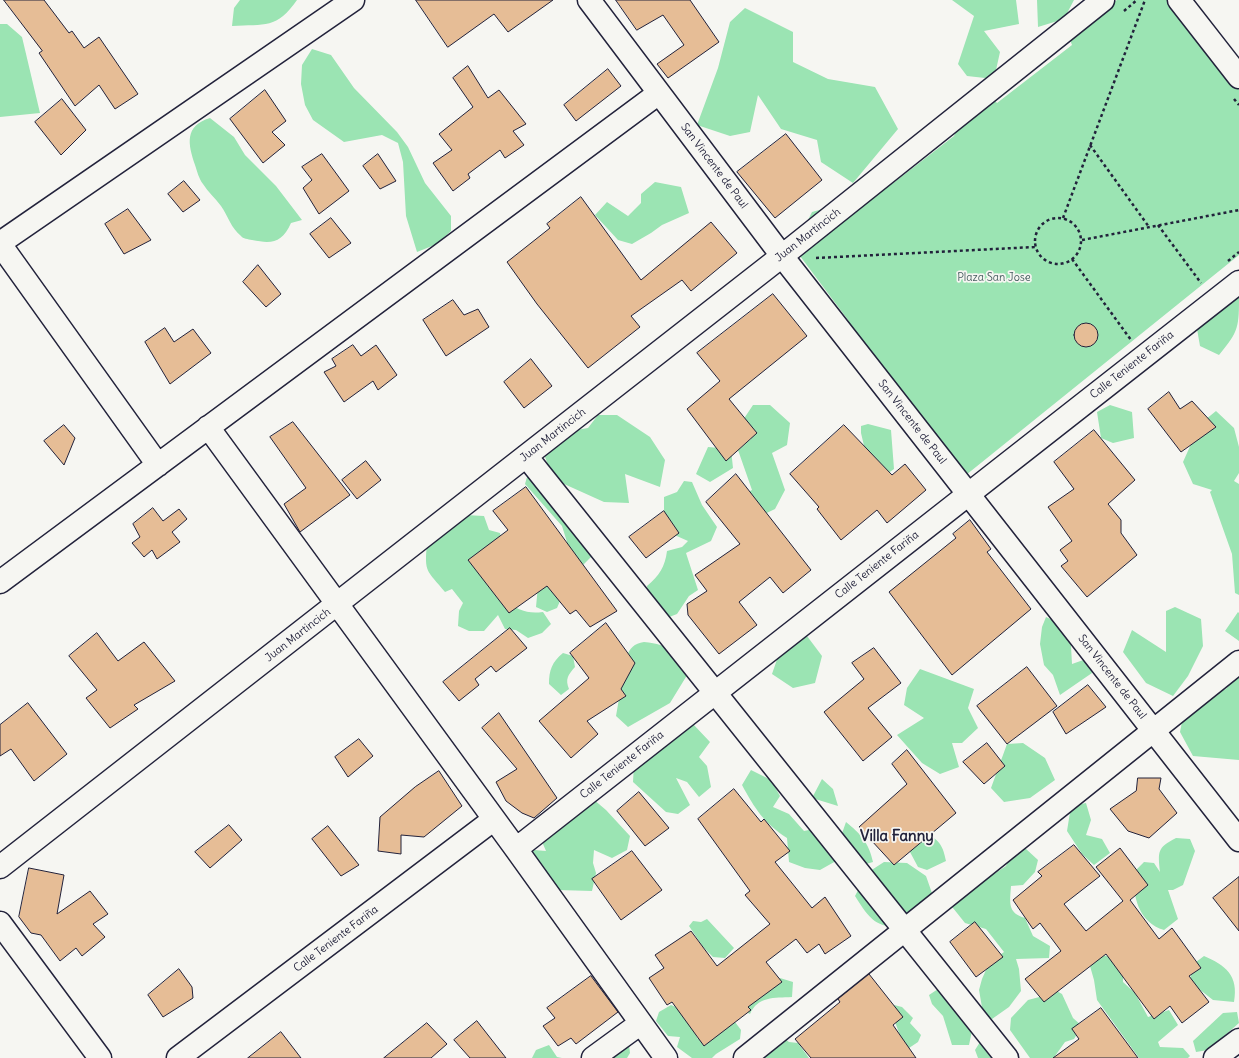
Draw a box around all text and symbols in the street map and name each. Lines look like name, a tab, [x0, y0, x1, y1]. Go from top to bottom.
street label: San Vincente de Paul	[678, 121, 750, 211]
street label: Juan Martincich	[773, 205, 843, 265]
park label: Plaza San Jose	[957, 271, 1031, 285]
street label: Calle Teniente Fariña	[1088, 328, 1176, 402]
street label: San Vincente de Paul	[875, 377, 949, 467]
street label: Juan Martincich	[518, 405, 588, 465]
street label: Calle Teniente Fariña	[833, 528, 921, 602]
street label: Juan Martincich	[263, 605, 333, 665]
street label: San Vincente de Paul	[1075, 632, 1149, 722]
street label: Calle Teniente Fariña	[578, 728, 666, 802]
district label: Villa Fanny	[860, 828, 934, 846]
street label: Calle Teniente Fariña	[291, 903, 381, 975]

